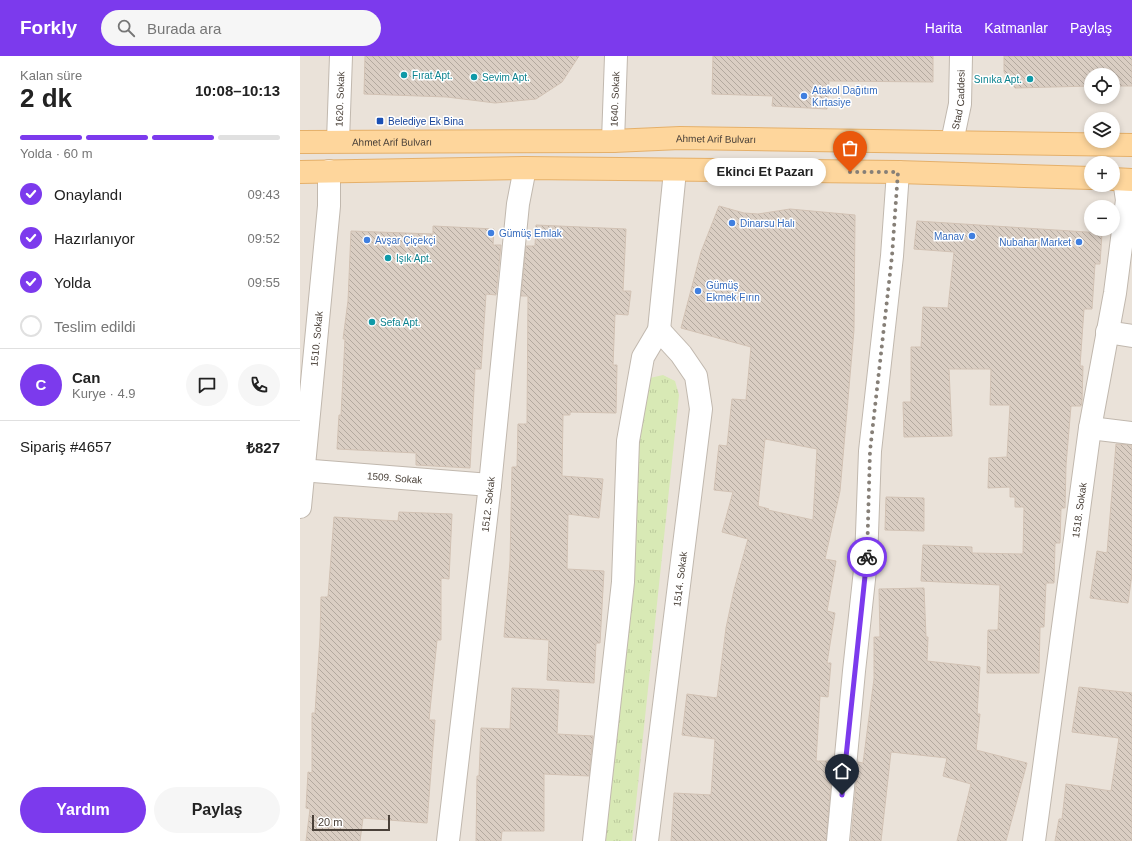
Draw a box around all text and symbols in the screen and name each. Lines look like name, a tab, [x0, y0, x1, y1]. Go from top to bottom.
search box	[101, 10, 381, 46]
text: Forkly	[20, 17, 77, 38]
icon: search	[115, 17, 137, 39]
text: Burada ara	[147, 20, 221, 37]
text: Harita	[925, 20, 962, 36]
text: Katmanlar	[984, 20, 1048, 36]
text: Paylaş	[1070, 20, 1112, 36]
text: Kalan süre	[20, 68, 82, 83]
map controls	[1084, 68, 1120, 236]
button: locate	[1084, 68, 1120, 104]
street label: 1620. Sokak	[334, 70, 346, 127]
marker: Fırat Apt.	[399, 70, 409, 80]
place label: Fırat Apt.	[412, 70, 453, 81]
street label: 1640. Sokak	[609, 70, 621, 127]
street label: Stad Caddesi	[950, 70, 967, 131]
marker: Sevim Apt.	[469, 72, 479, 82]
place label: Sevim Apt.	[482, 72, 530, 83]
place label: Sınıka Apt.	[974, 74, 1022, 85]
marker: Sınıka Apt.	[1025, 74, 1035, 84]
text: 10:08–10:13	[195, 82, 280, 99]
text: 2 dk	[20, 83, 72, 113]
place label: Atakol Dağıtım Kırtasiye	[812, 85, 878, 108]
marker: Atakol Dağıtım Kırtasiye	[799, 91, 809, 101]
button: layers	[1084, 112, 1120, 148]
marker: Belediye Ek Bina	[375, 116, 385, 126]
place label: Belediye Ek Bina	[388, 116, 464, 127]
pin	[833, 131, 867, 172]
street label: Ahmet Arif Bulvarı	[676, 133, 756, 145]
street label: Ahmet Arif Bulvarı	[352, 137, 432, 148]
icon: bag	[839, 137, 861, 159]
text: Yolda · 60 m	[20, 146, 93, 161]
button: +	[1084, 156, 1120, 192]
callout: Ekinci Et Pazarı	[704, 158, 826, 186]
text: Ekinci Et Pazarı	[717, 164, 813, 179]
icon: check	[20, 183, 42, 205]
text: Onaylandı	[54, 186, 122, 203]
text: 09:43	[247, 187, 280, 202]
button: −	[1084, 200, 1120, 236]
marker: Dinarsu Halı	[727, 218, 737, 228]
place label: Dinarsu Halı	[740, 218, 795, 229]
icon: check	[20, 227, 42, 249]
marker: Gümüş Emlak	[486, 228, 496, 238]
place label: Gümüş Emlak	[499, 228, 563, 239]
text: Hazırlanıyor	[54, 230, 135, 247]
text: 09:52	[247, 231, 280, 246]
place label: Manav	[934, 231, 964, 242]
marker: Manav	[967, 231, 977, 241]
marker: Avşar Çiçekçi	[362, 235, 372, 245]
place label: Avşar Çiçekçi	[375, 235, 435, 246]
place label: Nubahar Market	[999, 237, 1071, 248]
marker: Nubahar Market	[1074, 237, 1084, 247]
marker: Işık Apt.	[383, 253, 393, 263]
place label: Işık Apt.	[396, 253, 432, 264]
icon: check	[20, 271, 42, 293]
text: Yolda	[54, 274, 91, 291]
text: 09:55	[247, 275, 280, 290]
place label: Gümüş Ekmek Fırın	[706, 280, 760, 303]
marker: Gümüş Ekmek Fırın	[693, 286, 703, 296]
street label: 1510. Sokak	[309, 310, 325, 367]
marker: Sefa Apt.	[367, 317, 377, 327]
place label: Sefa Apt.	[380, 317, 421, 328]
text: Teslim edildi	[54, 318, 136, 335]
button: chat	[186, 364, 228, 406]
button: phone	[238, 364, 280, 406]
text: Can	[72, 369, 100, 386]
text: C	[36, 376, 46, 393]
text: Kurye · 4.9	[72, 386, 136, 401]
text: Sipariş #4657	[20, 438, 112, 455]
text: ₺827	[246, 439, 280, 456]
street label: 1509. Sokak	[367, 470, 424, 486]
street label: 1512. Sokak	[479, 475, 497, 533]
street label: 1518. Sokak	[1070, 481, 1089, 538]
courier	[847, 537, 887, 577]
icon: bike	[856, 546, 878, 568]
street label: 1514. Sokak	[671, 550, 689, 607]
pin	[825, 754, 859, 795]
icon: home	[831, 760, 853, 782]
button: Yardım	[20, 787, 146, 833]
button: Paylaş	[154, 787, 280, 833]
scale bar	[312, 813, 390, 832]
text: 20 m	[318, 816, 342, 828]

